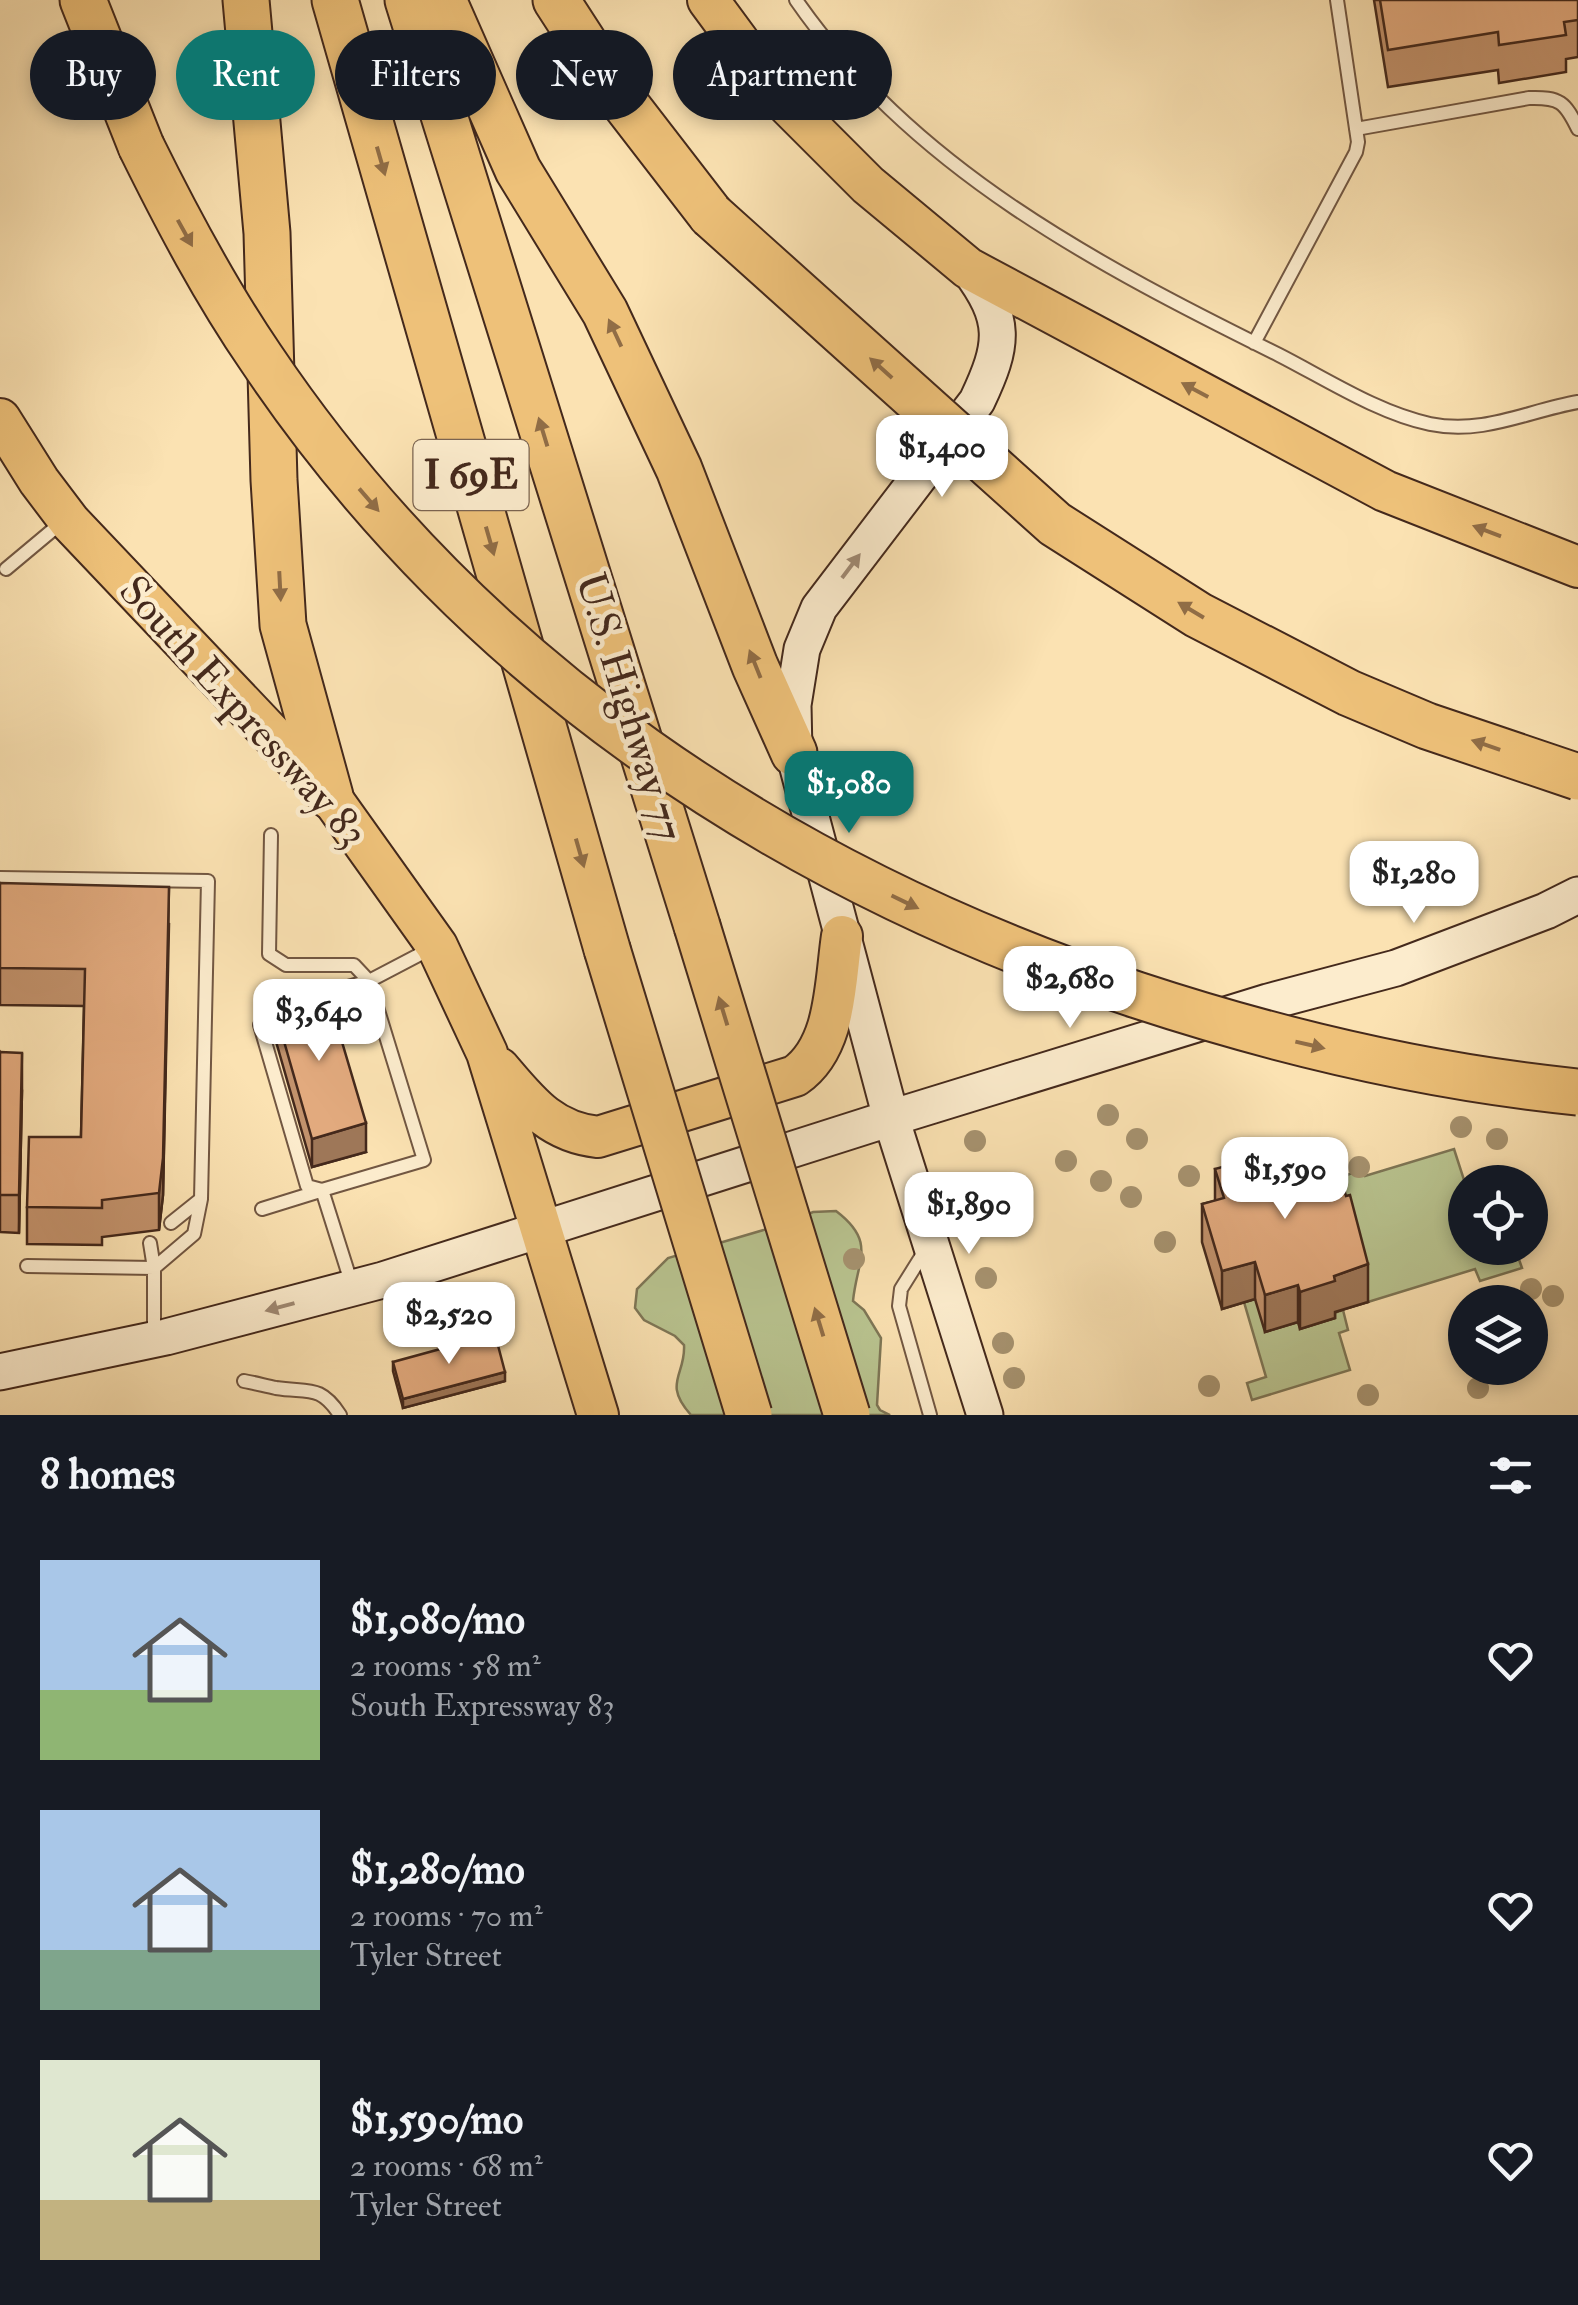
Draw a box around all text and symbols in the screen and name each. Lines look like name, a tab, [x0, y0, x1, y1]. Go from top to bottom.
chip: Buy	[30, 30, 156, 120]
chip: Rent	[176, 30, 315, 120]
chip: Filters	[335, 30, 496, 120]
chip: New	[516, 30, 653, 120]
chip: Apartment	[673, 30, 892, 120]
one-way arrow	[374, 146, 389, 177]
one-way arrow	[177, 218, 194, 247]
one-way arrow	[606, 318, 623, 347]
one-way arrow	[869, 357, 894, 379]
one-way arrow	[1180, 382, 1209, 399]
pin: $1,400	[861, 415, 1023, 500]
one-way arrow	[535, 416, 550, 447]
text: $1,400	[898, 427, 986, 467]
road number: I 69E	[414, 440, 528, 510]
one-way arrow	[358, 487, 380, 512]
one-way arrow	[1472, 523, 1502, 539]
one-way arrow	[483, 526, 498, 556]
one-way arrow	[841, 553, 861, 579]
street label: South Expressway 83	[107, 566, 379, 858]
street label: U.S. Highway 77	[564, 567, 694, 847]
one-way arrow	[272, 571, 288, 603]
one-way arrow	[1177, 602, 1205, 619]
one-way arrow	[747, 649, 763, 679]
one-way arrow	[1470, 737, 1500, 752]
pin: $1,080	[768, 751, 930, 836]
text: $1,080	[807, 763, 891, 803]
one-way arrow	[572, 838, 588, 869]
pin: $1,280	[1333, 841, 1495, 926]
text: $1,280	[1372, 853, 1456, 893]
one-way arrow	[891, 893, 920, 910]
pin: $2,680	[989, 946, 1151, 1031]
text: $2,680	[1025, 958, 1115, 998]
pin: $3,640	[238, 979, 400, 1064]
text: $3,640	[275, 991, 363, 1031]
one-way arrow	[715, 995, 730, 1026]
one-way arrow	[1295, 1038, 1326, 1053]
pin: $1,590	[1204, 1137, 1366, 1222]
text: $1,590	[1243, 1149, 1327, 1189]
map controls	[1448, 1165, 1548, 1385]
button: locate	[1448, 1165, 1548, 1265]
pin: $1,890	[888, 1172, 1050, 1257]
text: $1,890	[927, 1184, 1011, 1224]
pin: $2,520	[368, 1282, 530, 1367]
button: layers	[1448, 1285, 1548, 1385]
text: $2,520	[405, 1294, 493, 1334]
one-way arrow	[264, 1300, 295, 1315]
one-way arrow	[810, 1307, 825, 1337]
icon: filters	[1483, 1448, 1538, 1503]
text: 8 homes	[40, 1449, 175, 1501]
text: $1,080/mo	[350, 1594, 525, 1646]
icon: home	[120, 1600, 240, 1720]
icon: heart	[1483, 1633, 1538, 1688]
text: 2 rooms · 58 m²	[350, 1646, 541, 1686]
text: South Expressway 83	[350, 1686, 615, 1726]
text: $1,280/mo	[350, 1844, 525, 1896]
icon: home	[120, 1850, 240, 1970]
icon: heart	[1483, 1883, 1538, 1938]
text: 2 rooms · 70 m²	[350, 1896, 543, 1936]
text: Tyler Street	[350, 1936, 502, 1976]
text: $1,590/mo	[350, 2094, 523, 2146]
icon: home	[120, 2100, 240, 2220]
icon: heart	[1483, 2133, 1538, 2188]
text: 2 rooms · 68 m²	[350, 2146, 543, 2186]
text: Tyler Street	[350, 2186, 502, 2226]

